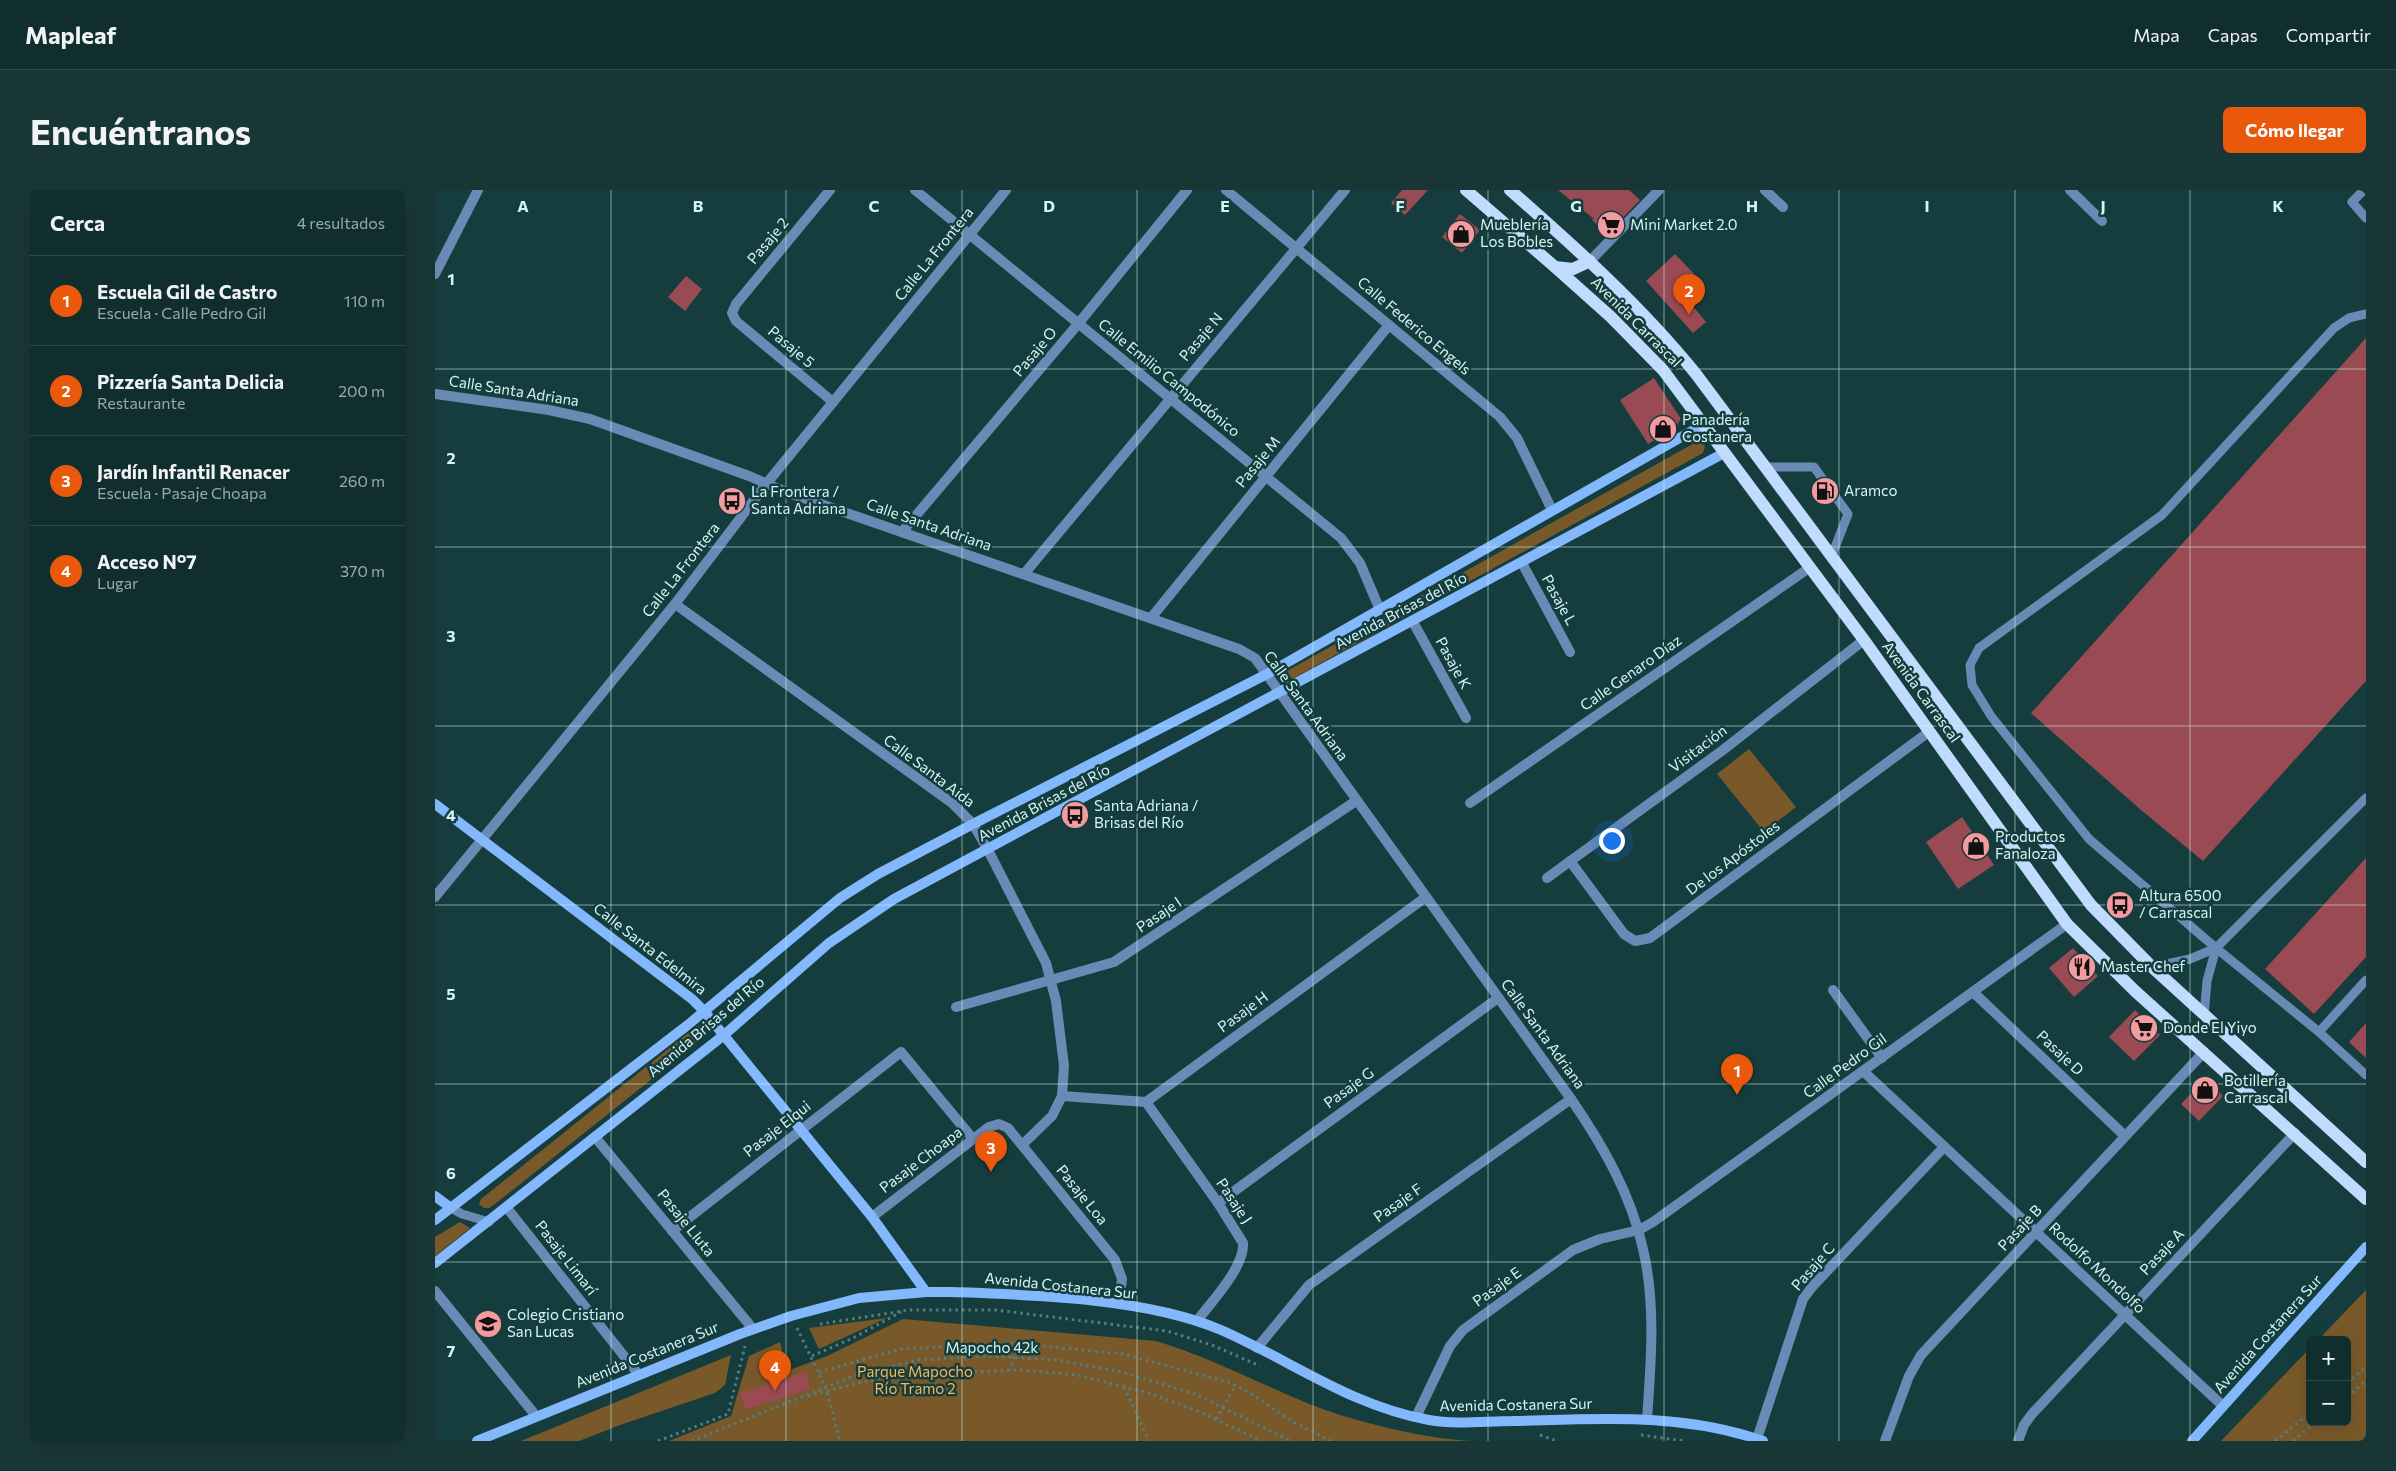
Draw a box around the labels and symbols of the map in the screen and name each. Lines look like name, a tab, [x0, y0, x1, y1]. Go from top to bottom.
text: A	[517, 196, 529, 215]
text: B	[693, 196, 704, 215]
text: C	[869, 196, 880, 215]
text: D	[1043, 196, 1055, 215]
text: E	[1220, 196, 1230, 215]
text: F	[1395, 196, 1405, 215]
text: G	[1570, 196, 1582, 215]
text: H	[1746, 196, 1758, 215]
text: I	[1924, 196, 1930, 215]
text: J	[2100, 196, 2106, 215]
text: K	[2272, 196, 2284, 215]
street label: Calle La Frontera	[890, 203, 976, 304]
supermarket icon: Mini Market 2.0	[1596, 210, 1626, 240]
street label: Pasaje 2	[743, 214, 792, 267]
place label: Mueblería Los Bobles	[1480, 215, 1553, 250]
place label: Mini Market 2.0	[1630, 215, 1738, 233]
shop icon: Mueblería Los Bobles	[1446, 219, 1476, 249]
text: 1	[447, 269, 455, 288]
street label: Avenida Carrascal	[1588, 272, 1686, 370]
street label: Calle Federico Engels	[1354, 273, 1475, 378]
pin: 2	[1673, 274, 1705, 315]
street label: Pasaje N	[1175, 308, 1226, 364]
street label: Calle Emilio Campodónico	[1095, 314, 1244, 440]
street label: Pasaje 5	[765, 322, 819, 371]
street label: Pasaje O	[1008, 323, 1060, 380]
street label: Calle Santa Adriana	[448, 371, 580, 409]
place label: Panadería Costanera	[1682, 410, 1752, 445]
shop icon: Panadería Costanera	[1648, 414, 1678, 444]
street label: Pasaje M	[1231, 432, 1283, 491]
text: 2	[446, 448, 456, 467]
fuel station icon: Aramco	[1810, 476, 1840, 506]
place label: Aramco	[1844, 481, 1898, 499]
place label: La Frontera / Santa Adriana	[751, 482, 846, 517]
bus stop icon: La Frontera / Santa Adriana	[717, 486, 747, 516]
street label: Calle Santa Adriana	[864, 494, 994, 554]
street label: Calle La Frontera	[638, 518, 723, 620]
street label: Avenida Brisas del Río	[1331, 568, 1470, 653]
street label: Pasaje L	[1539, 571, 1581, 628]
text: 3	[446, 626, 456, 645]
street label: Calle Genaro Díaz	[1576, 630, 1685, 714]
street label: Pasaje K	[1432, 633, 1475, 692]
street label: Avenida Carrascal	[1879, 637, 1965, 746]
street label: Calle Santa Adriana	[1261, 647, 1353, 764]
street label: Visitación	[1665, 721, 1730, 776]
street label: Calle Santa Aida	[881, 730, 979, 810]
street label: Avenida Brisas del Río	[974, 760, 1113, 845]
place label: Santa Adriana / Brisas del Río	[1094, 796, 1199, 831]
bus stop icon: Santa Adriana / Brisas del Río	[1060, 800, 1090, 830]
text: 4	[446, 805, 456, 824]
street label: De los Apóstoles	[1682, 816, 1783, 898]
place label: Productos Fanaloza	[1995, 827, 2065, 862]
your location	[1599, 828, 1625, 854]
shop icon: Productos Fanaloza	[1961, 831, 1991, 861]
place label: Altura 6500 / Carrascal	[2139, 886, 2222, 921]
bus stop icon: Altura 6500 / Carrascal	[2105, 890, 2135, 920]
street label: Pasaje I	[1132, 893, 1185, 936]
street label: Calle Santa Edelmira	[590, 898, 711, 998]
restaurant icon: Master Chef	[2067, 952, 2097, 982]
place label: Master Chef	[2101, 957, 2185, 975]
street label: Avenida Brisas del Río	[643, 972, 767, 1080]
street label: Calle Santa Adriana	[1498, 975, 1590, 1092]
text: 5	[446, 984, 456, 1003]
street label: Pasaje H	[1214, 987, 1271, 1035]
supermarket icon: Donde El Yiyo	[2129, 1013, 2159, 1043]
place label: Donde El Yiyo	[2163, 1018, 2257, 1036]
street label: Pasaje D	[2033, 1026, 2088, 1078]
street label: Calle Pedro Gil	[1799, 1029, 1890, 1101]
pin: 1	[1721, 1054, 1753, 1095]
street label: Pasaje G	[1320, 1063, 1377, 1111]
place label: Botillería Carrascal	[2224, 1071, 2288, 1106]
shop icon: Botillería Carrascal	[2190, 1075, 2220, 1105]
street label: Pasaje Elqui	[739, 1096, 814, 1160]
street label: Pasaje Choapa	[875, 1122, 965, 1196]
pin: 3	[975, 1131, 1007, 1172]
street label: Pasaje Loa	[1053, 1161, 1112, 1228]
text: 6	[446, 1163, 456, 1182]
street label: Pasaje J	[1213, 1174, 1257, 1227]
street label: Pasaje F	[1370, 1179, 1425, 1225]
street label: Pasaje Lluta	[654, 1185, 719, 1260]
street label: Pasaje B	[1994, 1200, 2045, 1254]
street label: Pasaje Limarí	[532, 1216, 602, 1299]
street label: Rodolfo Mondolfo	[2046, 1218, 2150, 1317]
street label: Pasaje A	[2135, 1224, 2187, 1278]
street label: Pasaje C	[1787, 1239, 1838, 1294]
street label: Pasaje E	[1469, 1263, 1524, 1310]
street label: Avenida Costanera Sur	[984, 1268, 1138, 1302]
street label: Avenida Costanera Sur	[2209, 1270, 2325, 1396]
place label: Colegio Cristiano San Lucas	[507, 1305, 624, 1340]
school or university icon: Colegio Cristiano San Lucas	[473, 1309, 503, 1339]
street label: Avenida Costanera Sur	[572, 1317, 721, 1391]
street label: Mapocho 42k	[946, 1338, 1038, 1356]
text: 7	[447, 1341, 456, 1360]
pin: 4	[759, 1350, 791, 1391]
park label: Parque Mapocho Río Tramo 2	[857, 1362, 973, 1397]
street label: Avenida Costanera Sur	[1439, 1394, 1593, 1414]

